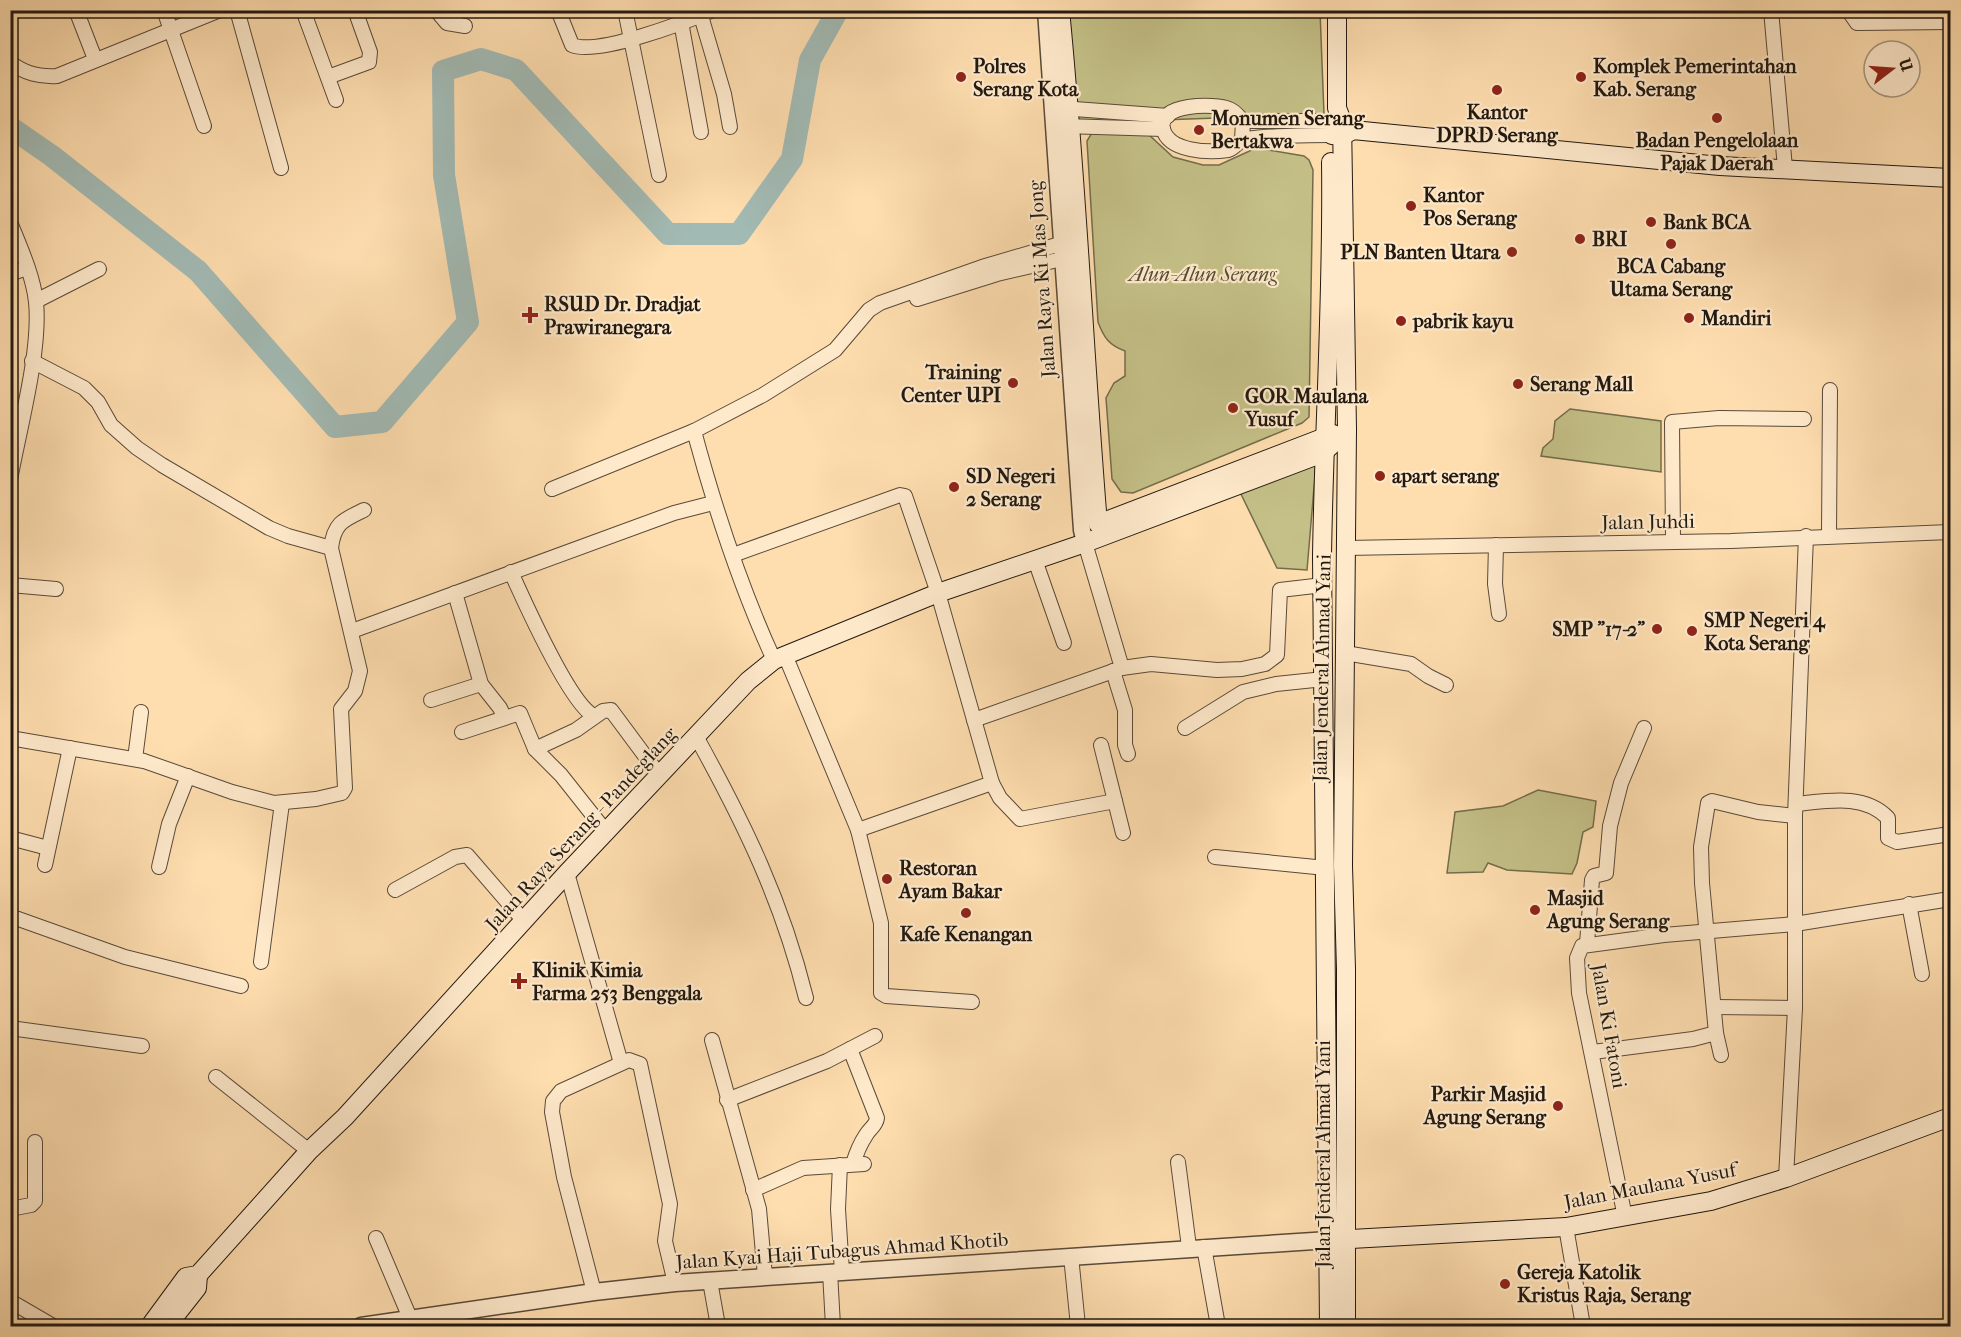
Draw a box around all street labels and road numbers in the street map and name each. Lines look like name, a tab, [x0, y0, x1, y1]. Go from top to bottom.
street label: Jalan Raya Ki Mas Jong	[1024, 179, 1061, 381]
street label: Jalan Juhdi	[1599, 510, 1695, 534]
street label: Jalan Jenderal Ahmad Yani	[1308, 554, 1335, 784]
street label: Jalan Raya Serang - Pandeglang	[479, 722, 682, 937]
street label: Jalan Ki Fatoni	[1586, 960, 1631, 1090]
street label: Jalan Jenderal Ahmad Yani	[1312, 1040, 1335, 1270]
street label: Jalan Maulana Yusuf	[1560, 1157, 1742, 1214]
street label: Jalan Kyai Haji Tubagus Ahmad Khotib	[673, 1228, 1009, 1274]

